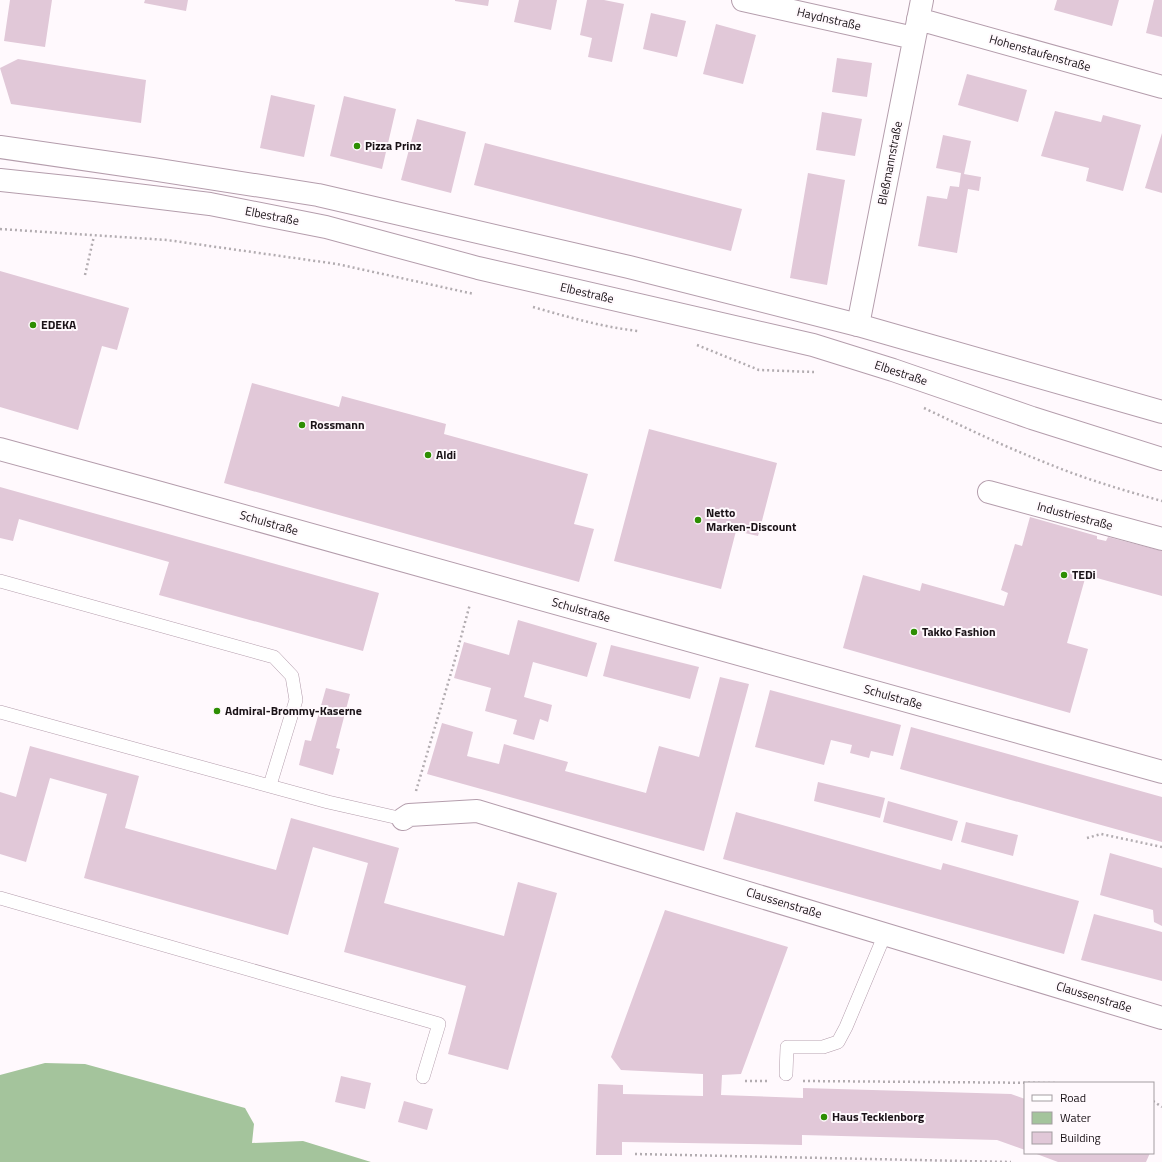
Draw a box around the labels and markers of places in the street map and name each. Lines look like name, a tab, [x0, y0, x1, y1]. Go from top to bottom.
place label: Pizza Prinz	[365, 136, 422, 155]
marker: Pizza Prinz	[352, 141, 362, 151]
place label: EDEKA	[41, 315, 77, 334]
marker: EDEKA	[28, 320, 38, 330]
place label: Rossmann	[310, 415, 365, 434]
marker: Rossmann	[297, 420, 307, 430]
place label: Aldi	[436, 445, 456, 464]
marker: Aldi	[423, 450, 433, 460]
place label: Netto Marken-Discount	[706, 503, 797, 536]
marker: Netto Marken-Discount	[693, 515, 703, 525]
place label: TEDi	[1072, 565, 1096, 584]
marker: TEDi	[1059, 570, 1069, 580]
place label: Takko Fashion	[922, 622, 996, 641]
marker: Takko Fashion	[909, 627, 919, 637]
place label: Admiral-Brommy-Kaserne	[225, 701, 362, 720]
marker: Admiral-Brommy-Kaserne	[212, 706, 222, 716]
place label: Haus Tecklenborg	[832, 1107, 925, 1126]
marker: Haus Tecklenborg	[819, 1112, 829, 1122]

